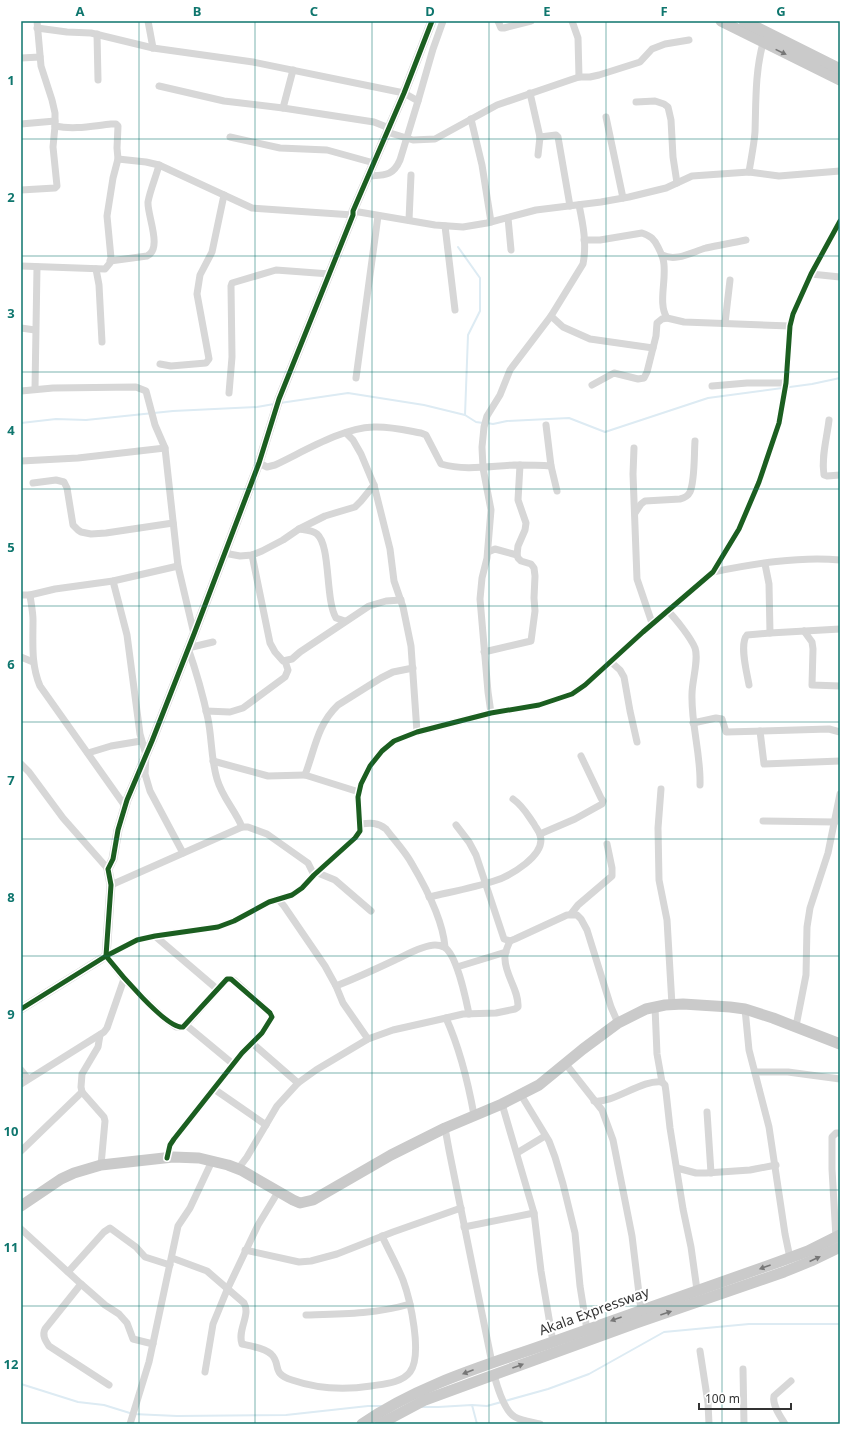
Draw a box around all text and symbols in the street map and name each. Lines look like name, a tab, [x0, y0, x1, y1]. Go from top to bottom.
text: A	[76, 2, 85, 20]
text: B	[193, 2, 201, 20]
text: C	[310, 2, 318, 20]
text: D	[425, 2, 435, 20]
text: E	[543, 2, 551, 20]
text: F	[660, 2, 668, 20]
text: G	[776, 2, 786, 20]
one-way arrow	[775, 48, 786, 55]
text: 1	[7, 71, 15, 89]
text: 2	[7, 188, 15, 206]
text: 3	[7, 304, 15, 322]
text: 4	[7, 421, 15, 439]
text: 5	[7, 538, 15, 556]
text: 6	[7, 655, 15, 673]
text: 7	[7, 771, 15, 789]
text: 8	[7, 888, 15, 906]
text: 9	[7, 1005, 15, 1023]
text: 10	[4, 1122, 18, 1140]
text: 11	[4, 1238, 18, 1256]
one-way arrow	[809, 1256, 820, 1262]
one-way arrow	[759, 1264, 771, 1270]
street label: Akala Expressway	[536, 1281, 652, 1339]
one-way arrow	[661, 1309, 673, 1315]
one-way arrow	[610, 1316, 622, 1322]
text: 12	[4, 1355, 18, 1373]
one-way arrow	[512, 1363, 524, 1369]
one-way arrow	[461, 1370, 473, 1376]
scale bar	[699, 1385, 791, 1411]
text: 100 m	[705, 1390, 740, 1407]

